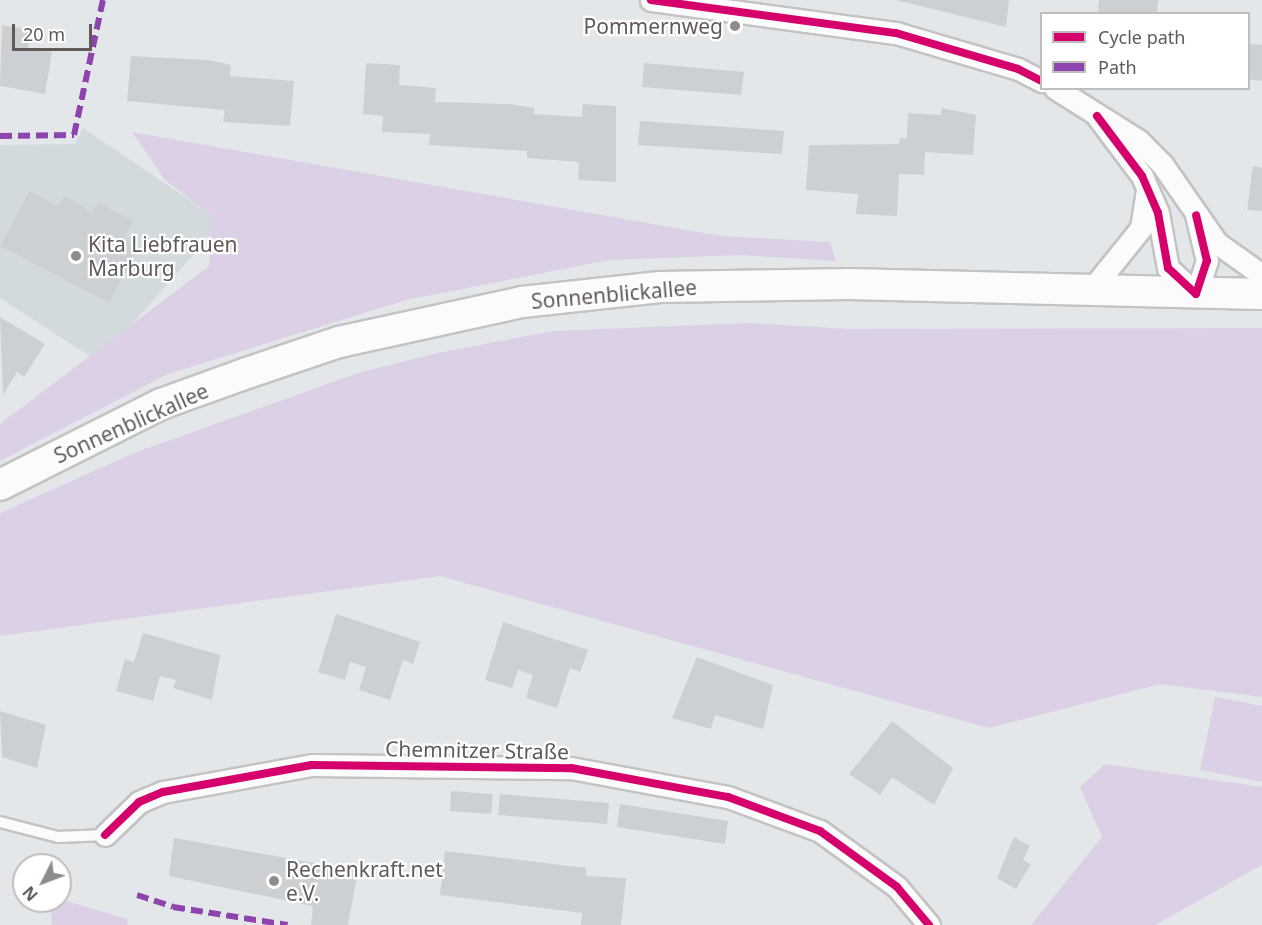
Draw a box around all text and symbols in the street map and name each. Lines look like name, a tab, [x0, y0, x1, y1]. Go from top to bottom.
scale bar	[15, 12, 94, 50]
legend	[1040, 12, 1250, 90]
place label: Pommernweg	[584, 13, 723, 39]
marker: Pommernweg	[728, 19, 742, 33]
text: 20 m	[23, 22, 65, 46]
text: Cycle path	[1098, 25, 1185, 49]
text: Path	[1098, 55, 1137, 79]
place label: Kita Liebfrauen Marburg	[88, 231, 237, 281]
marker: Kita Liebfrauen Marburg	[69, 249, 83, 263]
street label: Sonnenblickallee	[530, 274, 698, 314]
street label: Sonnenblickallee	[50, 378, 212, 468]
street label: Chemnitzer Straße	[385, 736, 569, 764]
north arrow	[12, 853, 72, 913]
place label: Rechenkraft.net e.V.	[286, 856, 443, 906]
marker: Rechenkraft.net e.V.	[267, 874, 281, 888]
text: N	[18, 882, 43, 906]

